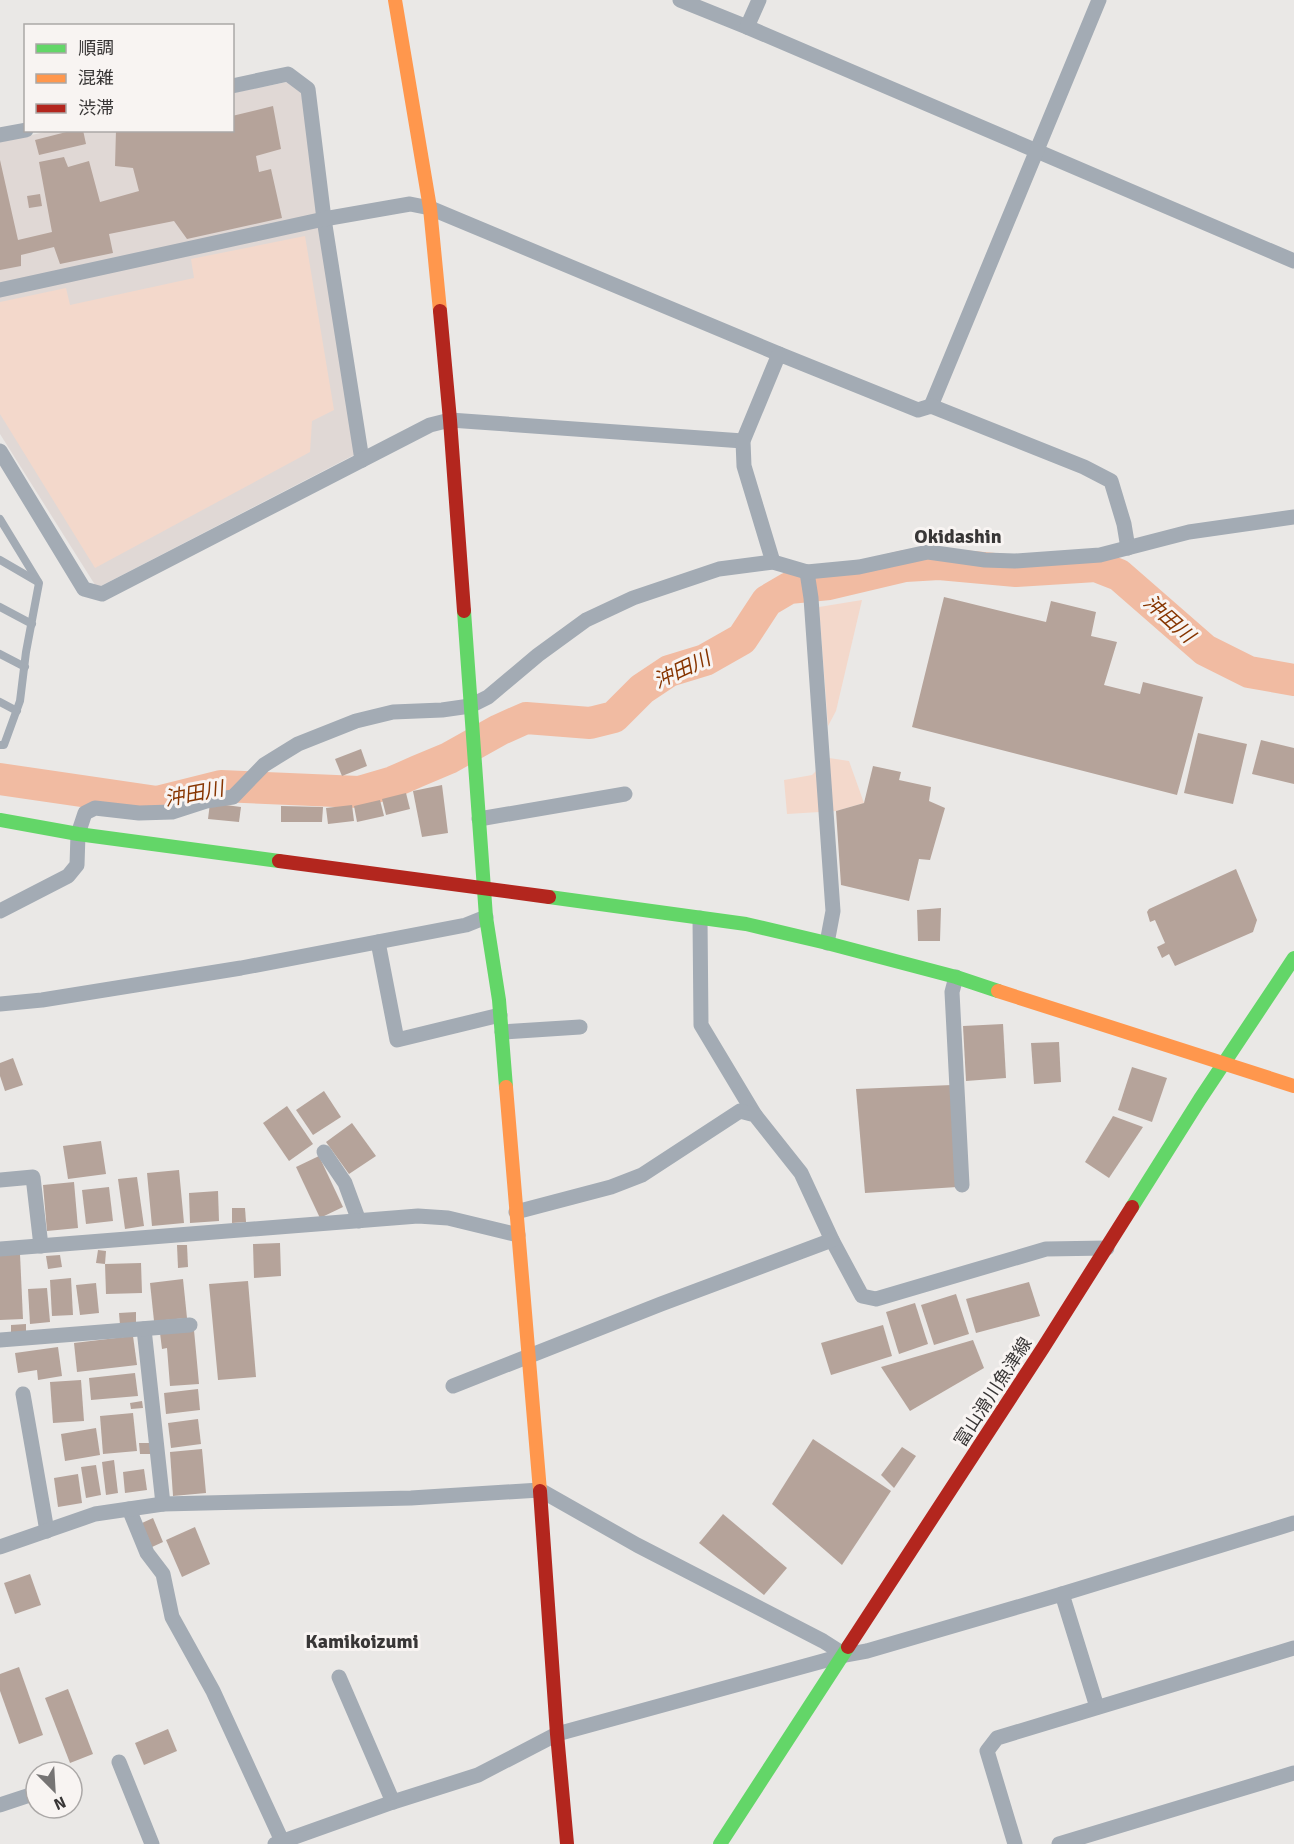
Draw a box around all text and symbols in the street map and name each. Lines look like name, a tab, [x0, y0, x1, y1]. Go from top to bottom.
legend	[24, 24, 234, 132]
text: 順調	[78, 37, 114, 59]
text: 混雑	[78, 67, 114, 89]
text: 渋滞	[78, 97, 114, 119]
district label: Okidashin	[914, 524, 1002, 549]
water label: 沖田川	[1138, 590, 1201, 650]
water label: 沖田川	[650, 645, 716, 694]
water label: 沖田川	[162, 776, 228, 812]
street label: 富山滑川魚津線	[949, 1333, 1037, 1451]
district label: Kamikoizumi	[305, 1629, 419, 1654]
north arrow	[24, 1760, 84, 1820]
text: N	[51, 1791, 69, 1814]

